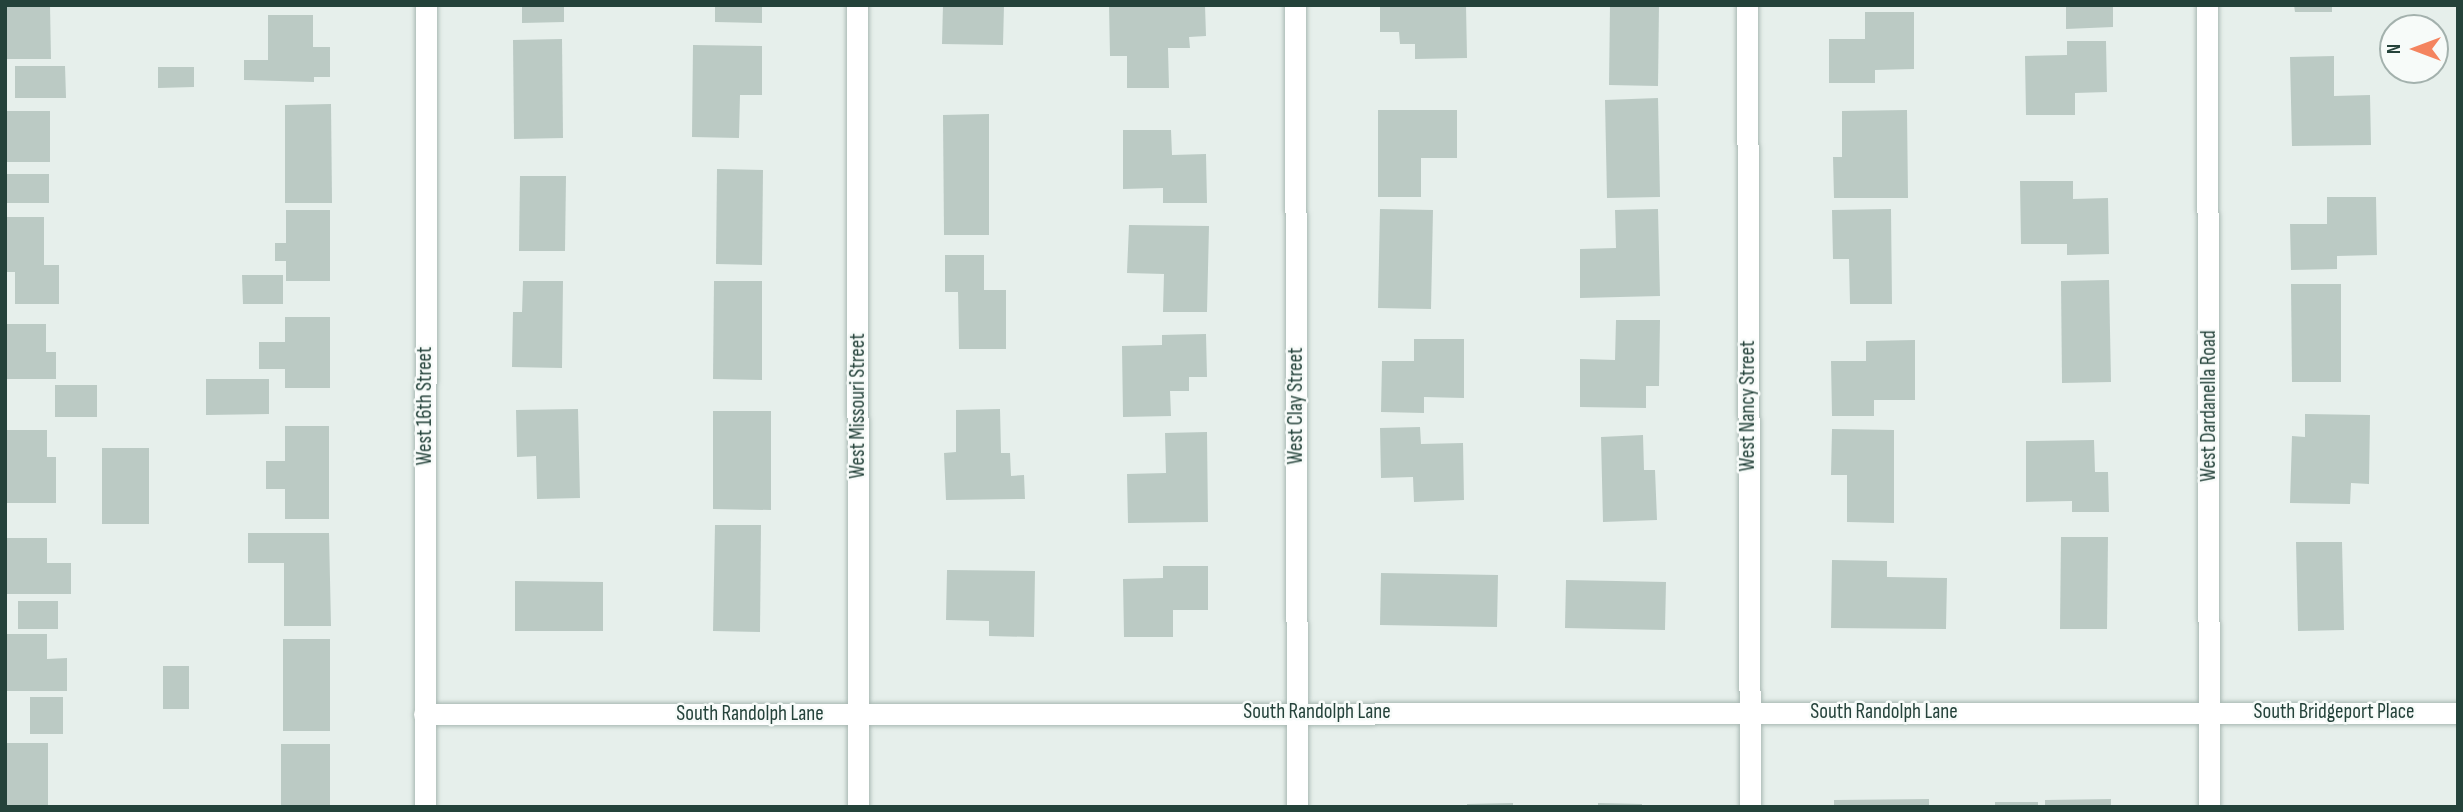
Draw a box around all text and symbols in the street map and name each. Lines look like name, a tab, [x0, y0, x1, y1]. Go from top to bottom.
north arrow	[2379, 14, 2449, 84]
text: N	[2383, 44, 2406, 54]
street label: West Dardanella Road	[2196, 330, 2222, 482]
street label: West Missouri Street	[845, 333, 871, 479]
street label: West Nancy Street	[1735, 341, 1761, 471]
street label: West 16th Street	[412, 347, 438, 465]
street label: West Clay Street	[1283, 348, 1309, 464]
street label: South Randolph Lane	[1243, 699, 1391, 725]
street label: South Randolph Lane	[1810, 699, 1958, 725]
street label: South Bridgeport Place	[2253, 699, 2415, 725]
street label: South Randolph Lane	[676, 701, 824, 727]

